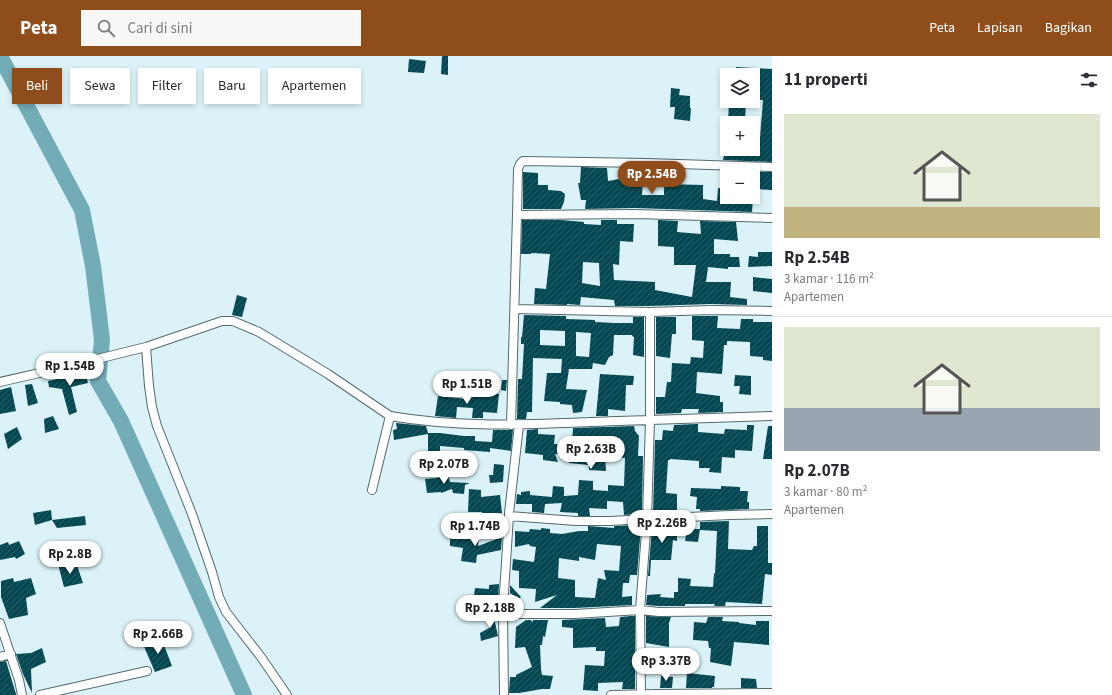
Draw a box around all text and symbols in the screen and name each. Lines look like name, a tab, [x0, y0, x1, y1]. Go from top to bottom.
search box	[81, 10, 361, 46]
text: Peta	[20, 15, 57, 42]
icon: search	[95, 17, 117, 39]
text: Cari di sini	[127, 18, 192, 39]
text: Peta	[929, 18, 955, 38]
text: Lapisan	[977, 18, 1023, 38]
text: Bagikan	[1045, 18, 1092, 38]
chip: Beli	[12, 68, 62, 104]
chip: Sewa	[70, 68, 130, 104]
chip: Filter	[138, 68, 196, 104]
chip: Baru	[204, 68, 260, 104]
chip: Apartemen	[268, 68, 361, 104]
map controls	[720, 68, 760, 204]
button: layers	[720, 68, 760, 108]
text: 11 properti	[784, 68, 868, 92]
icon: filters	[1078, 69, 1100, 91]
button: +	[720, 116, 760, 156]
icon: home	[906, 140, 978, 212]
pin: Rp 2.54B	[611, 161, 693, 195]
button: −	[720, 164, 760, 204]
text: Rp 2.54B	[627, 165, 677, 183]
text: Rp 2.54B	[784, 246, 850, 270]
text: 3 kamar · 116 m²	[784, 270, 874, 288]
text: Apartemen	[784, 288, 844, 306]
pin: Rp 1.54B	[29, 353, 111, 387]
icon: home	[906, 353, 978, 425]
text: Rp 1.54B	[45, 357, 95, 375]
pin: Rp 1.51B	[426, 371, 508, 405]
text: Rp 1.51B	[442, 375, 492, 393]
pin: Rp 2.63B	[550, 436, 632, 470]
text: Rp 2.63B	[566, 440, 616, 458]
pin: Rp 2.07B	[403, 451, 485, 485]
text: Rp 2.07B	[419, 455, 469, 473]
text: Rp 2.07B	[784, 459, 850, 483]
text: 3 kamar · 80 m²	[784, 483, 867, 501]
text: Apartemen	[784, 501, 844, 519]
pin: Rp 2.26B	[621, 510, 703, 544]
pin: Rp 1.74B	[434, 513, 516, 547]
text: Rp 2.26B	[637, 514, 687, 532]
text: Rp 1.74B	[450, 517, 500, 535]
pin: Rp 2.8B	[33, 541, 107, 575]
text: Rp 2.8B	[48, 545, 92, 563]
pin: Rp 2.18B	[449, 595, 531, 629]
text: Rp 2.18B	[465, 599, 515, 617]
pin: Rp 2.66B	[117, 621, 199, 655]
text: Rp 2.66B	[133, 625, 183, 643]
pin: Rp 3.37B	[625, 648, 707, 682]
text: Rp 3.37B	[641, 652, 691, 670]

